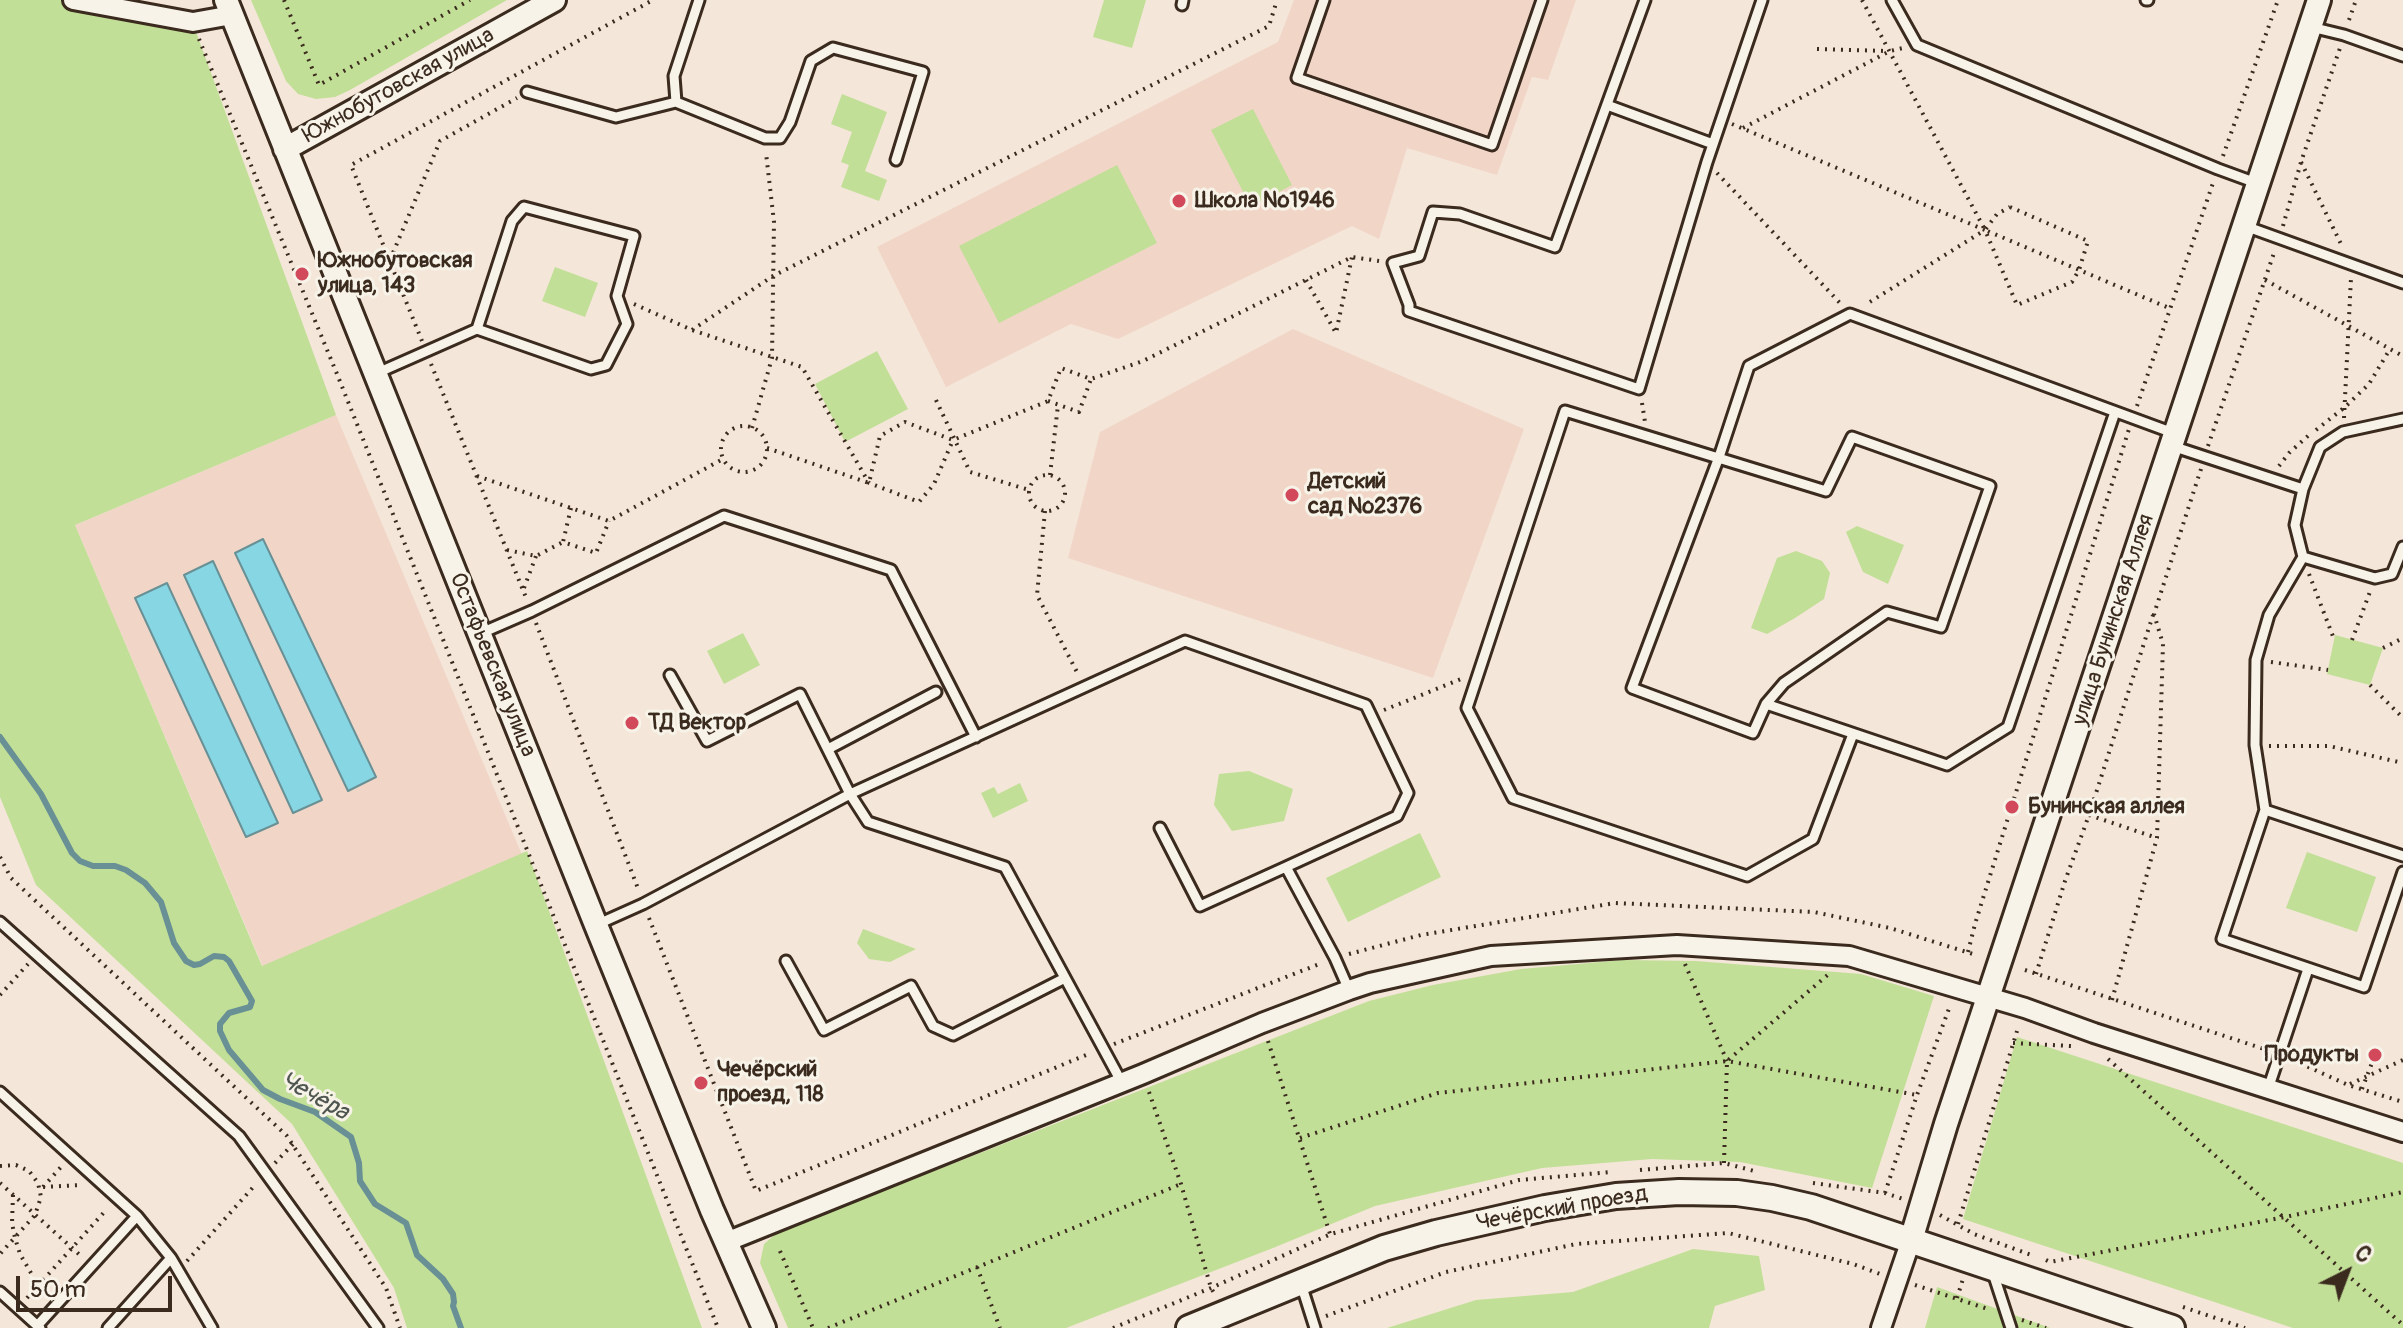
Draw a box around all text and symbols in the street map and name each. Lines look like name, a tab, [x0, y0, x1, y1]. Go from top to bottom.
street label: Южнобутовская улица	[299, 23, 499, 149]
place label: Школа №1946	[1195, 188, 1335, 214]
marker: Школа №1946	[1170, 192, 1188, 210]
place label: Южнобутовская улица, 143	[318, 248, 473, 300]
marker: Южнобутовская улица, 143	[293, 265, 311, 283]
place label: Детский сад №2376	[1308, 469, 1422, 520]
marker: Детский сад №2376	[1283, 486, 1301, 504]
street label: улица Бунинская Аллея	[2067, 511, 2161, 729]
street label: Остафьевская улица	[443, 569, 541, 761]
place label: ТД Вектор	[648, 710, 746, 736]
marker: ТД Вектор	[623, 714, 641, 732]
place label: Бунинская аллея	[2028, 794, 2185, 820]
marker: Бунинская аллея	[2003, 798, 2021, 816]
place label: Продукты	[2264, 1042, 2359, 1068]
marker: Продукты	[2366, 1046, 2384, 1064]
place label: Чечёрский проезд, 118	[717, 1057, 824, 1108]
water label: Чечёра	[275, 1067, 353, 1127]
marker: Чечёрский проезд, 118	[692, 1074, 710, 1092]
street label: Чечёрский проезд	[1474, 1181, 1650, 1237]
north arrow	[2307, 1232, 2387, 1312]
text: С	[2349, 1239, 2377, 1269]
scale bar	[20, 1260, 176, 1310]
text: 50 m	[30, 1275, 86, 1304]

